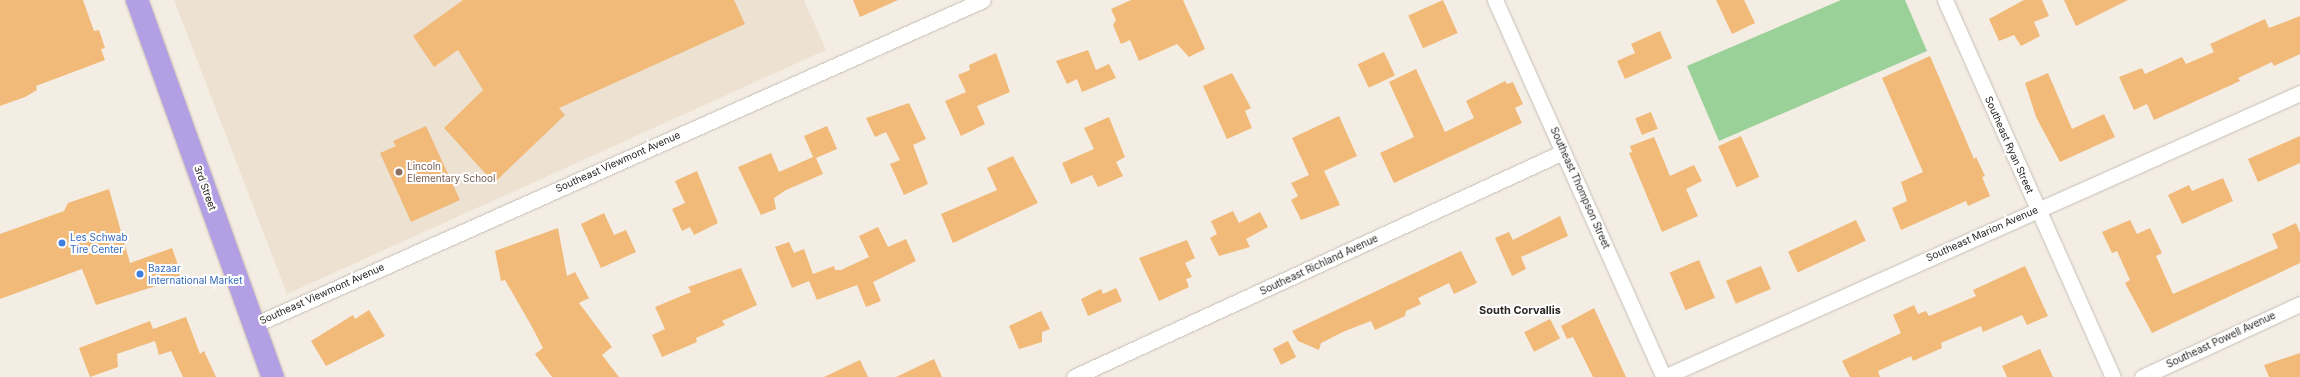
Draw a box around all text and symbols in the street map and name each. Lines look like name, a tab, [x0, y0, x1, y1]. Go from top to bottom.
street label: Southeast Ryan Street	[1982, 95, 2036, 195]
street label: Southeast Thompson Street	[1548, 125, 1612, 251]
street label: Southeast Viewmont Avenue	[554, 129, 682, 195]
place label: Lincoln Elementary School	[407, 160, 496, 184]
street label: 3rd Street	[191, 164, 219, 212]
marker: Lincoln Elementary School	[394, 167, 404, 177]
street label: Southeast Marion Avenue	[1924, 204, 2040, 264]
place label: Les Schwab Tire Center	[70, 231, 128, 254]
street label: Southeast Richland Avenue	[1258, 232, 1380, 298]
marker: Les Schwab Tire Center	[57, 238, 67, 248]
street label: Southeast Viewmont Avenue	[258, 261, 386, 327]
place label: Bazaar International Market	[148, 262, 242, 286]
marker: Bazaar International Market	[135, 269, 145, 279]
district label: South Corvallis	[1479, 303, 1561, 317]
street label: Southeast Powell Avenue	[2164, 309, 2278, 371]

